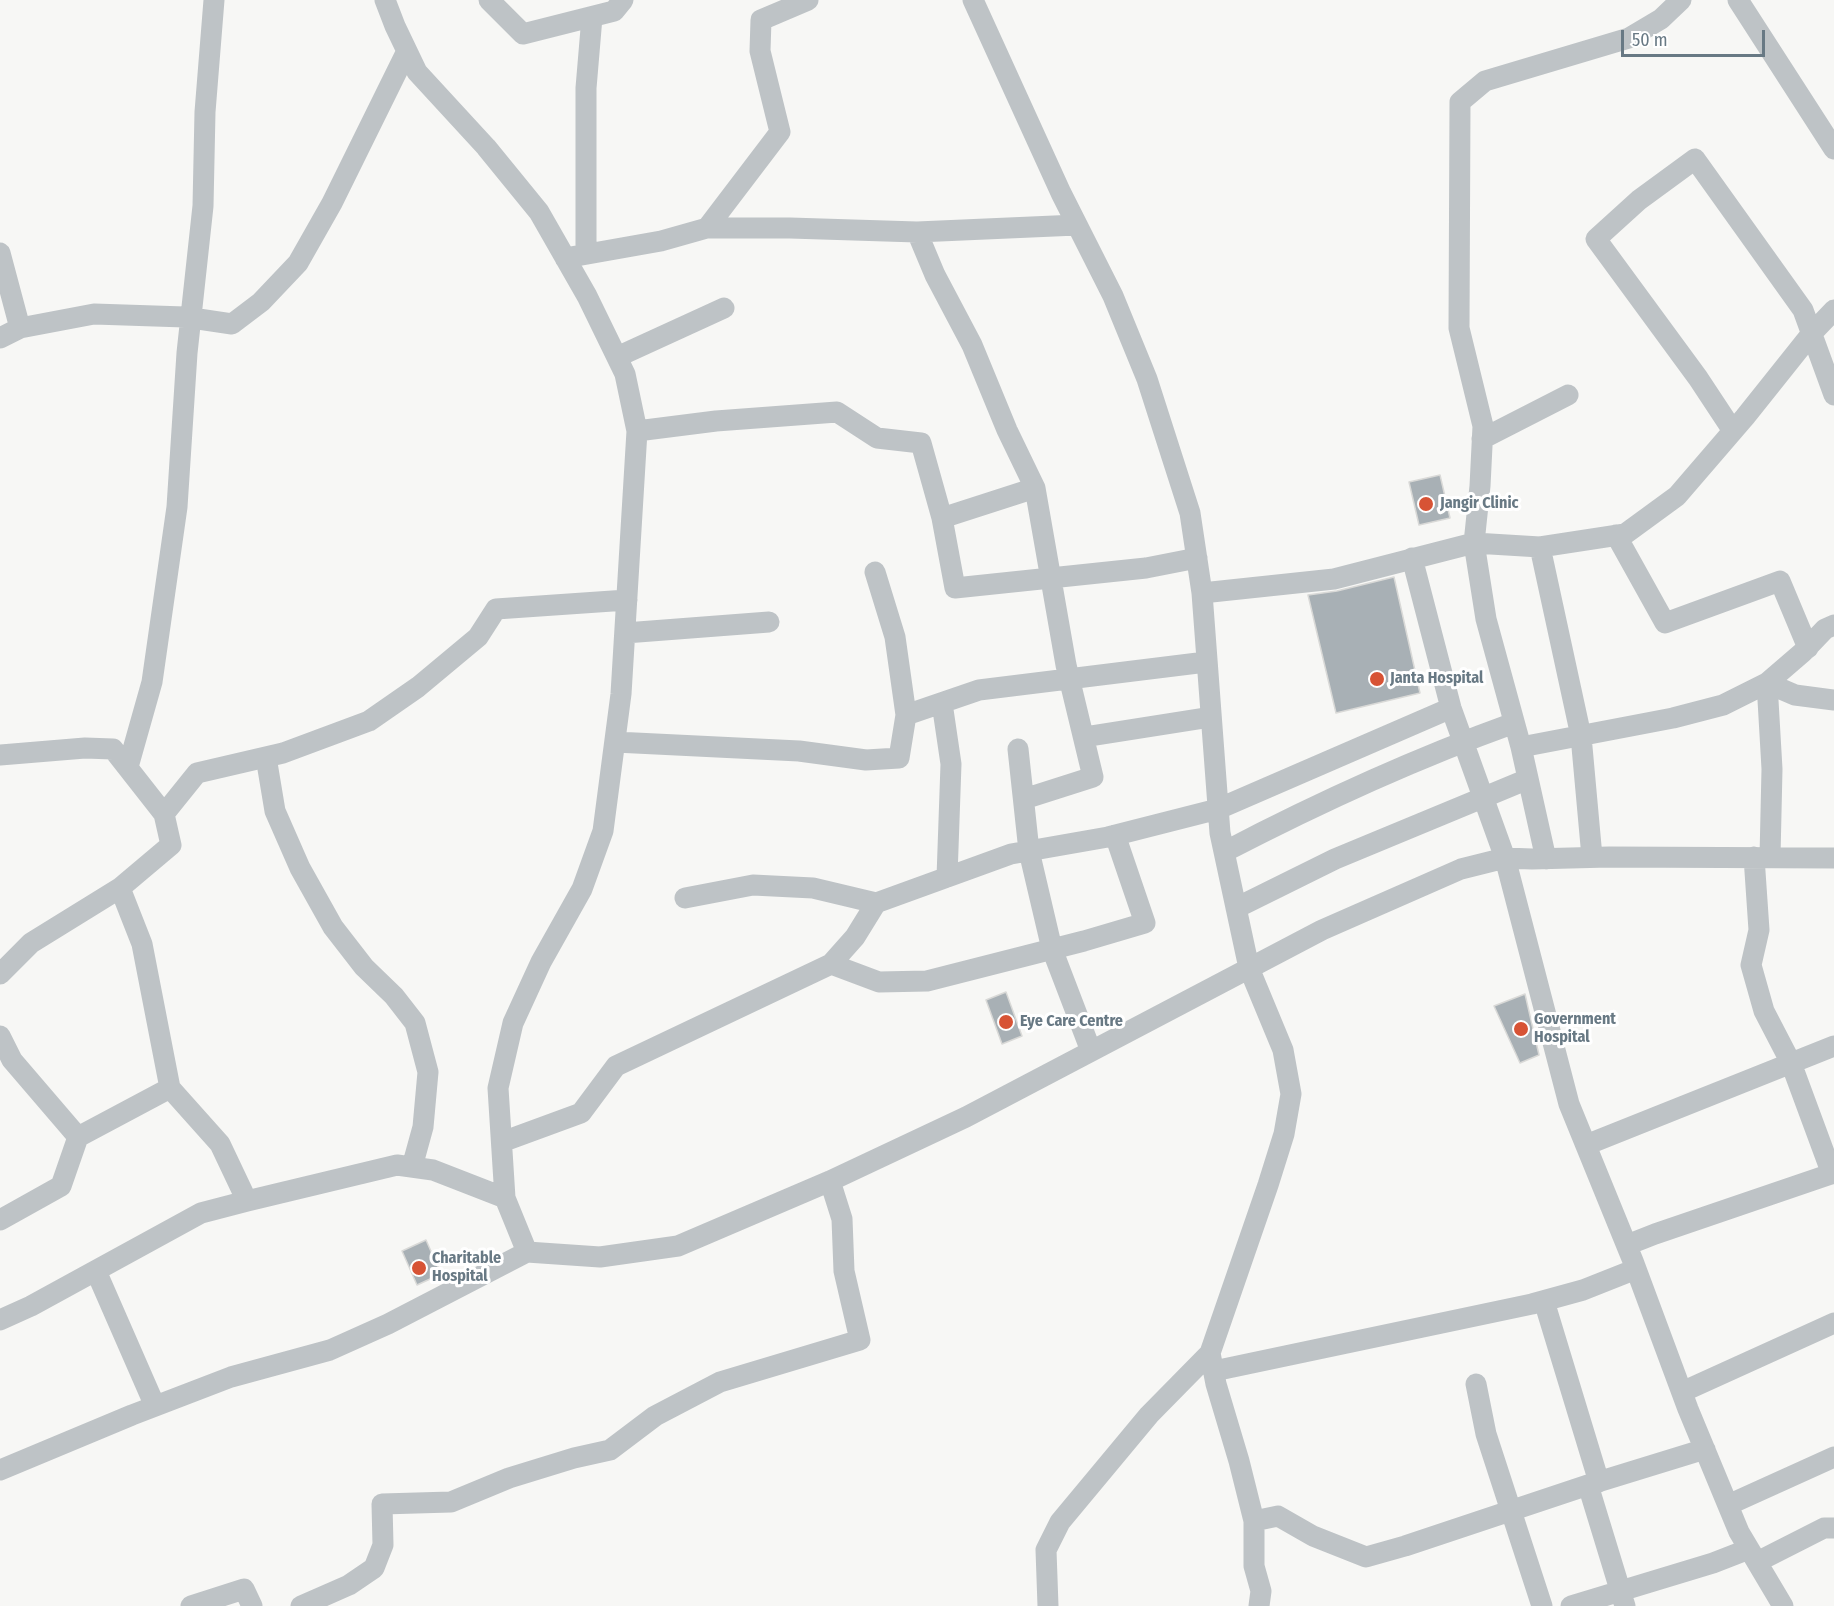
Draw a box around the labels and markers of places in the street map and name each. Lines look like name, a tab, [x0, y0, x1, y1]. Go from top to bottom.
place label: Jangir Clinic	[1440, 494, 1518, 514]
marker: Jangir Clinic	[1417, 495, 1435, 513]
place label: Janta Hospital	[1390, 669, 1483, 689]
marker: Janta Hospital	[1368, 670, 1386, 688]
place label: Government Hospital	[1534, 1010, 1616, 1048]
place label: Eye Care Centre	[1020, 1012, 1123, 1032]
marker: Eye Care Centre	[997, 1013, 1015, 1031]
marker: Government Hospital	[1512, 1020, 1530, 1038]
place label: Charitable Hospital	[432, 1249, 501, 1287]
marker: Charitable Hospital	[410, 1259, 428, 1277]

